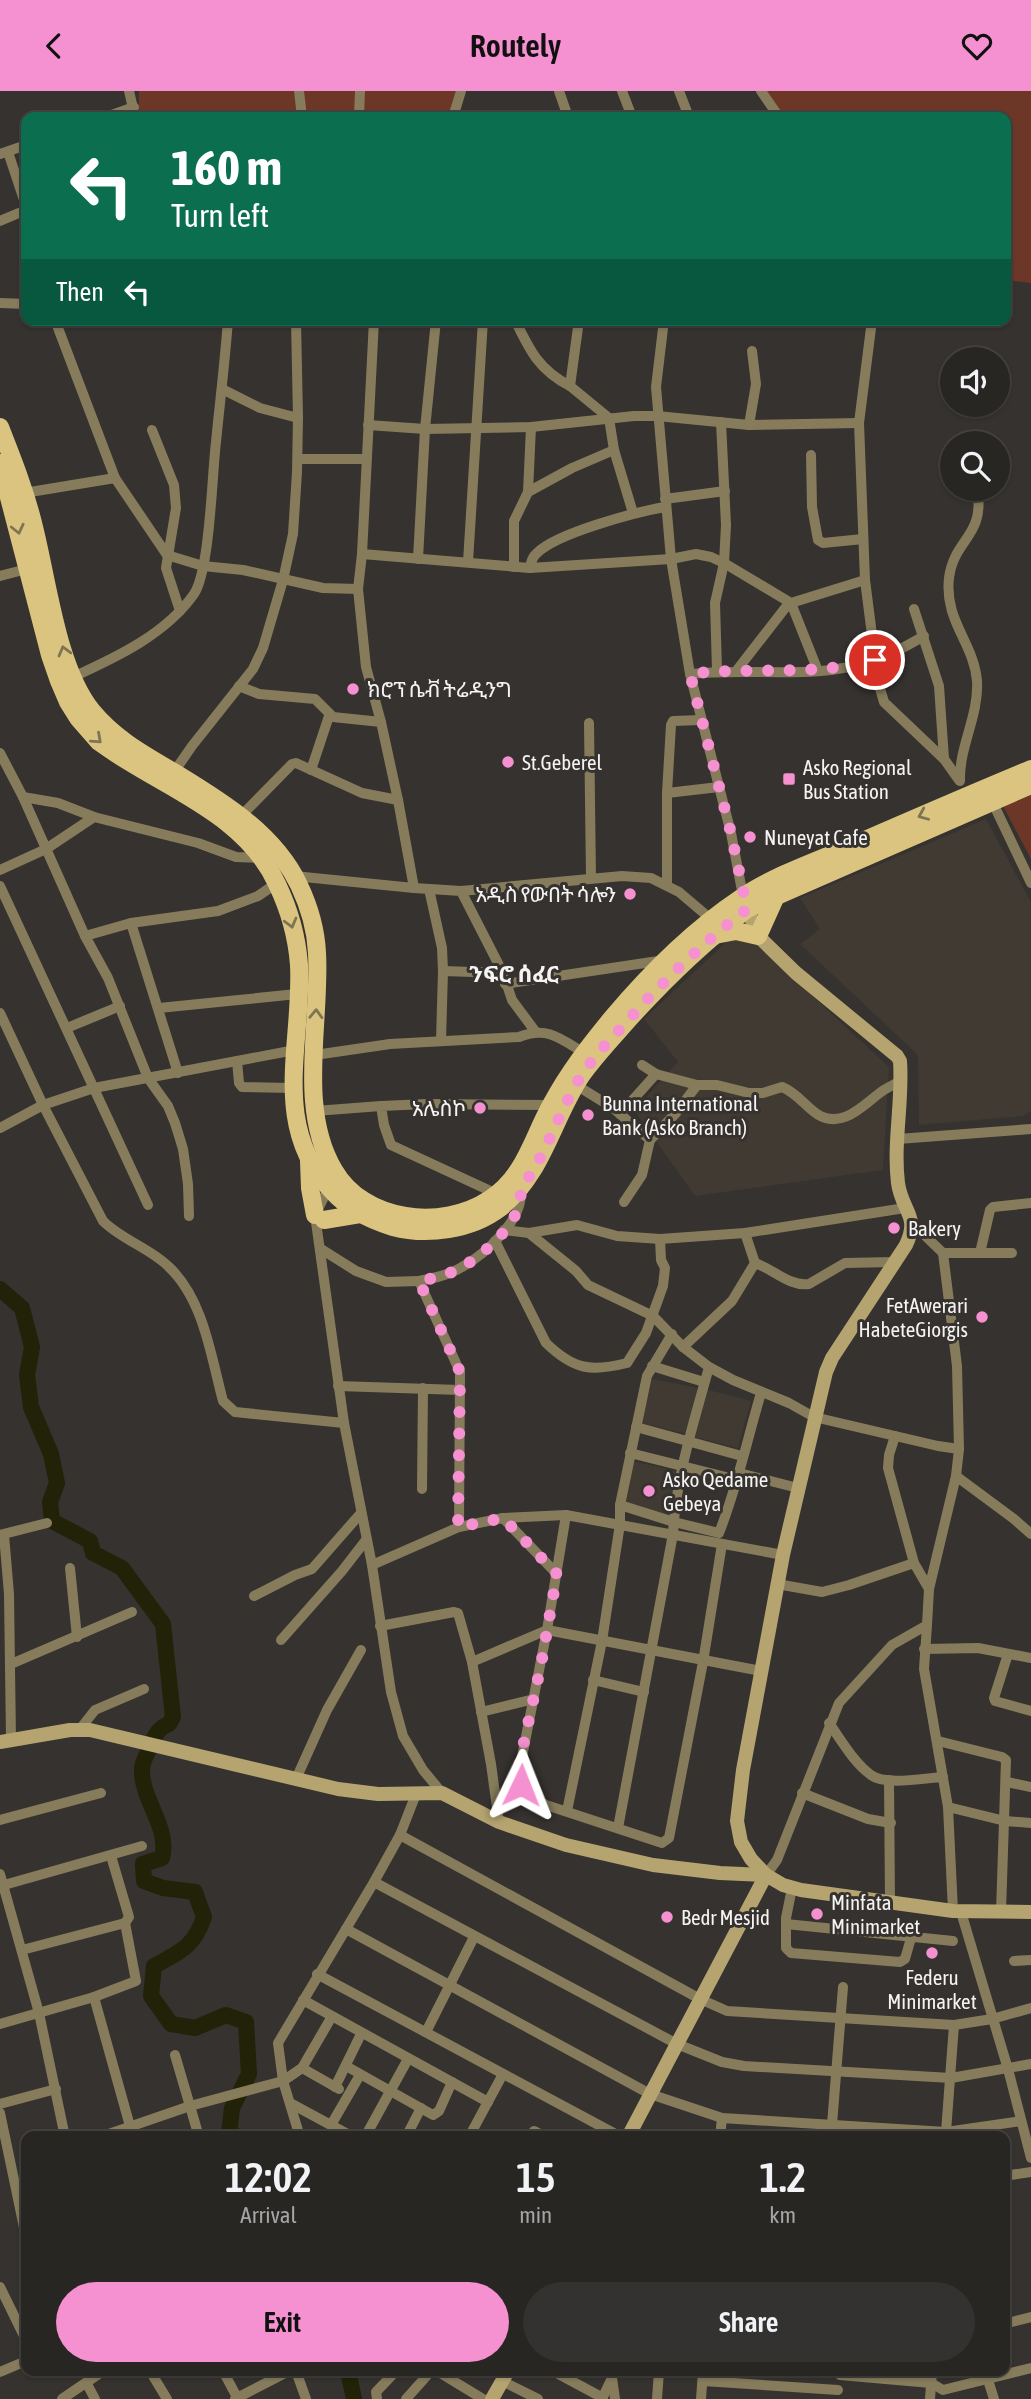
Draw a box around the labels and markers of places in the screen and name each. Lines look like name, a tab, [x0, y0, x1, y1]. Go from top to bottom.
pin	[845, 630, 905, 690]
place label: ክሮፕ ሴቭ ትሬዲንግ	[367, 677, 512, 701]
marker: ክሮፕ ሴቭ ትሬዲንግ	[345, 681, 361, 697]
place label: St.Geberel	[522, 750, 602, 774]
marker: St.Geberel	[500, 754, 516, 770]
place label: Asko Regional Bus Station	[803, 755, 912, 803]
marker: Asko Regional Bus Station	[781, 771, 797, 787]
place label: Nuneyat Cafe	[764, 825, 868, 849]
marker: Nuneyat Cafe	[742, 829, 758, 845]
place label: አዲስ የውበት ሳሎን	[475, 882, 616, 906]
marker: አዲስ የውበት ሳሎን	[622, 886, 638, 902]
place label: Bunna International Bank (Asko Branch)	[602, 1091, 759, 1139]
place label: አሌስኮ	[412, 1096, 466, 1120]
marker: አሌስኮ	[472, 1100, 488, 1116]
marker: Bunna International Bank (Asko Branch)	[580, 1107, 596, 1123]
place label: Bakery	[908, 1216, 961, 1240]
marker: Bakery	[886, 1220, 902, 1236]
place label: FetAwerari HabeteGiorgis	[859, 1293, 968, 1341]
marker: FetAwerari HabeteGiorgis	[974, 1309, 990, 1325]
place label: Asko Qedame Gebeya	[663, 1467, 768, 1515]
marker: Asko Qedame Gebeya	[641, 1483, 657, 1499]
place label: Minfata Minimarket	[831, 1890, 920, 1938]
place label: Bedr Mesjid	[681, 1905, 770, 1929]
marker: Minfata Minimarket	[809, 1906, 825, 1922]
marker: Bedr Mesjid	[659, 1909, 675, 1925]
marker: Federu Minimarket	[924, 1945, 940, 1961]
place label: Federu Minimarket	[887, 1965, 977, 2013]

